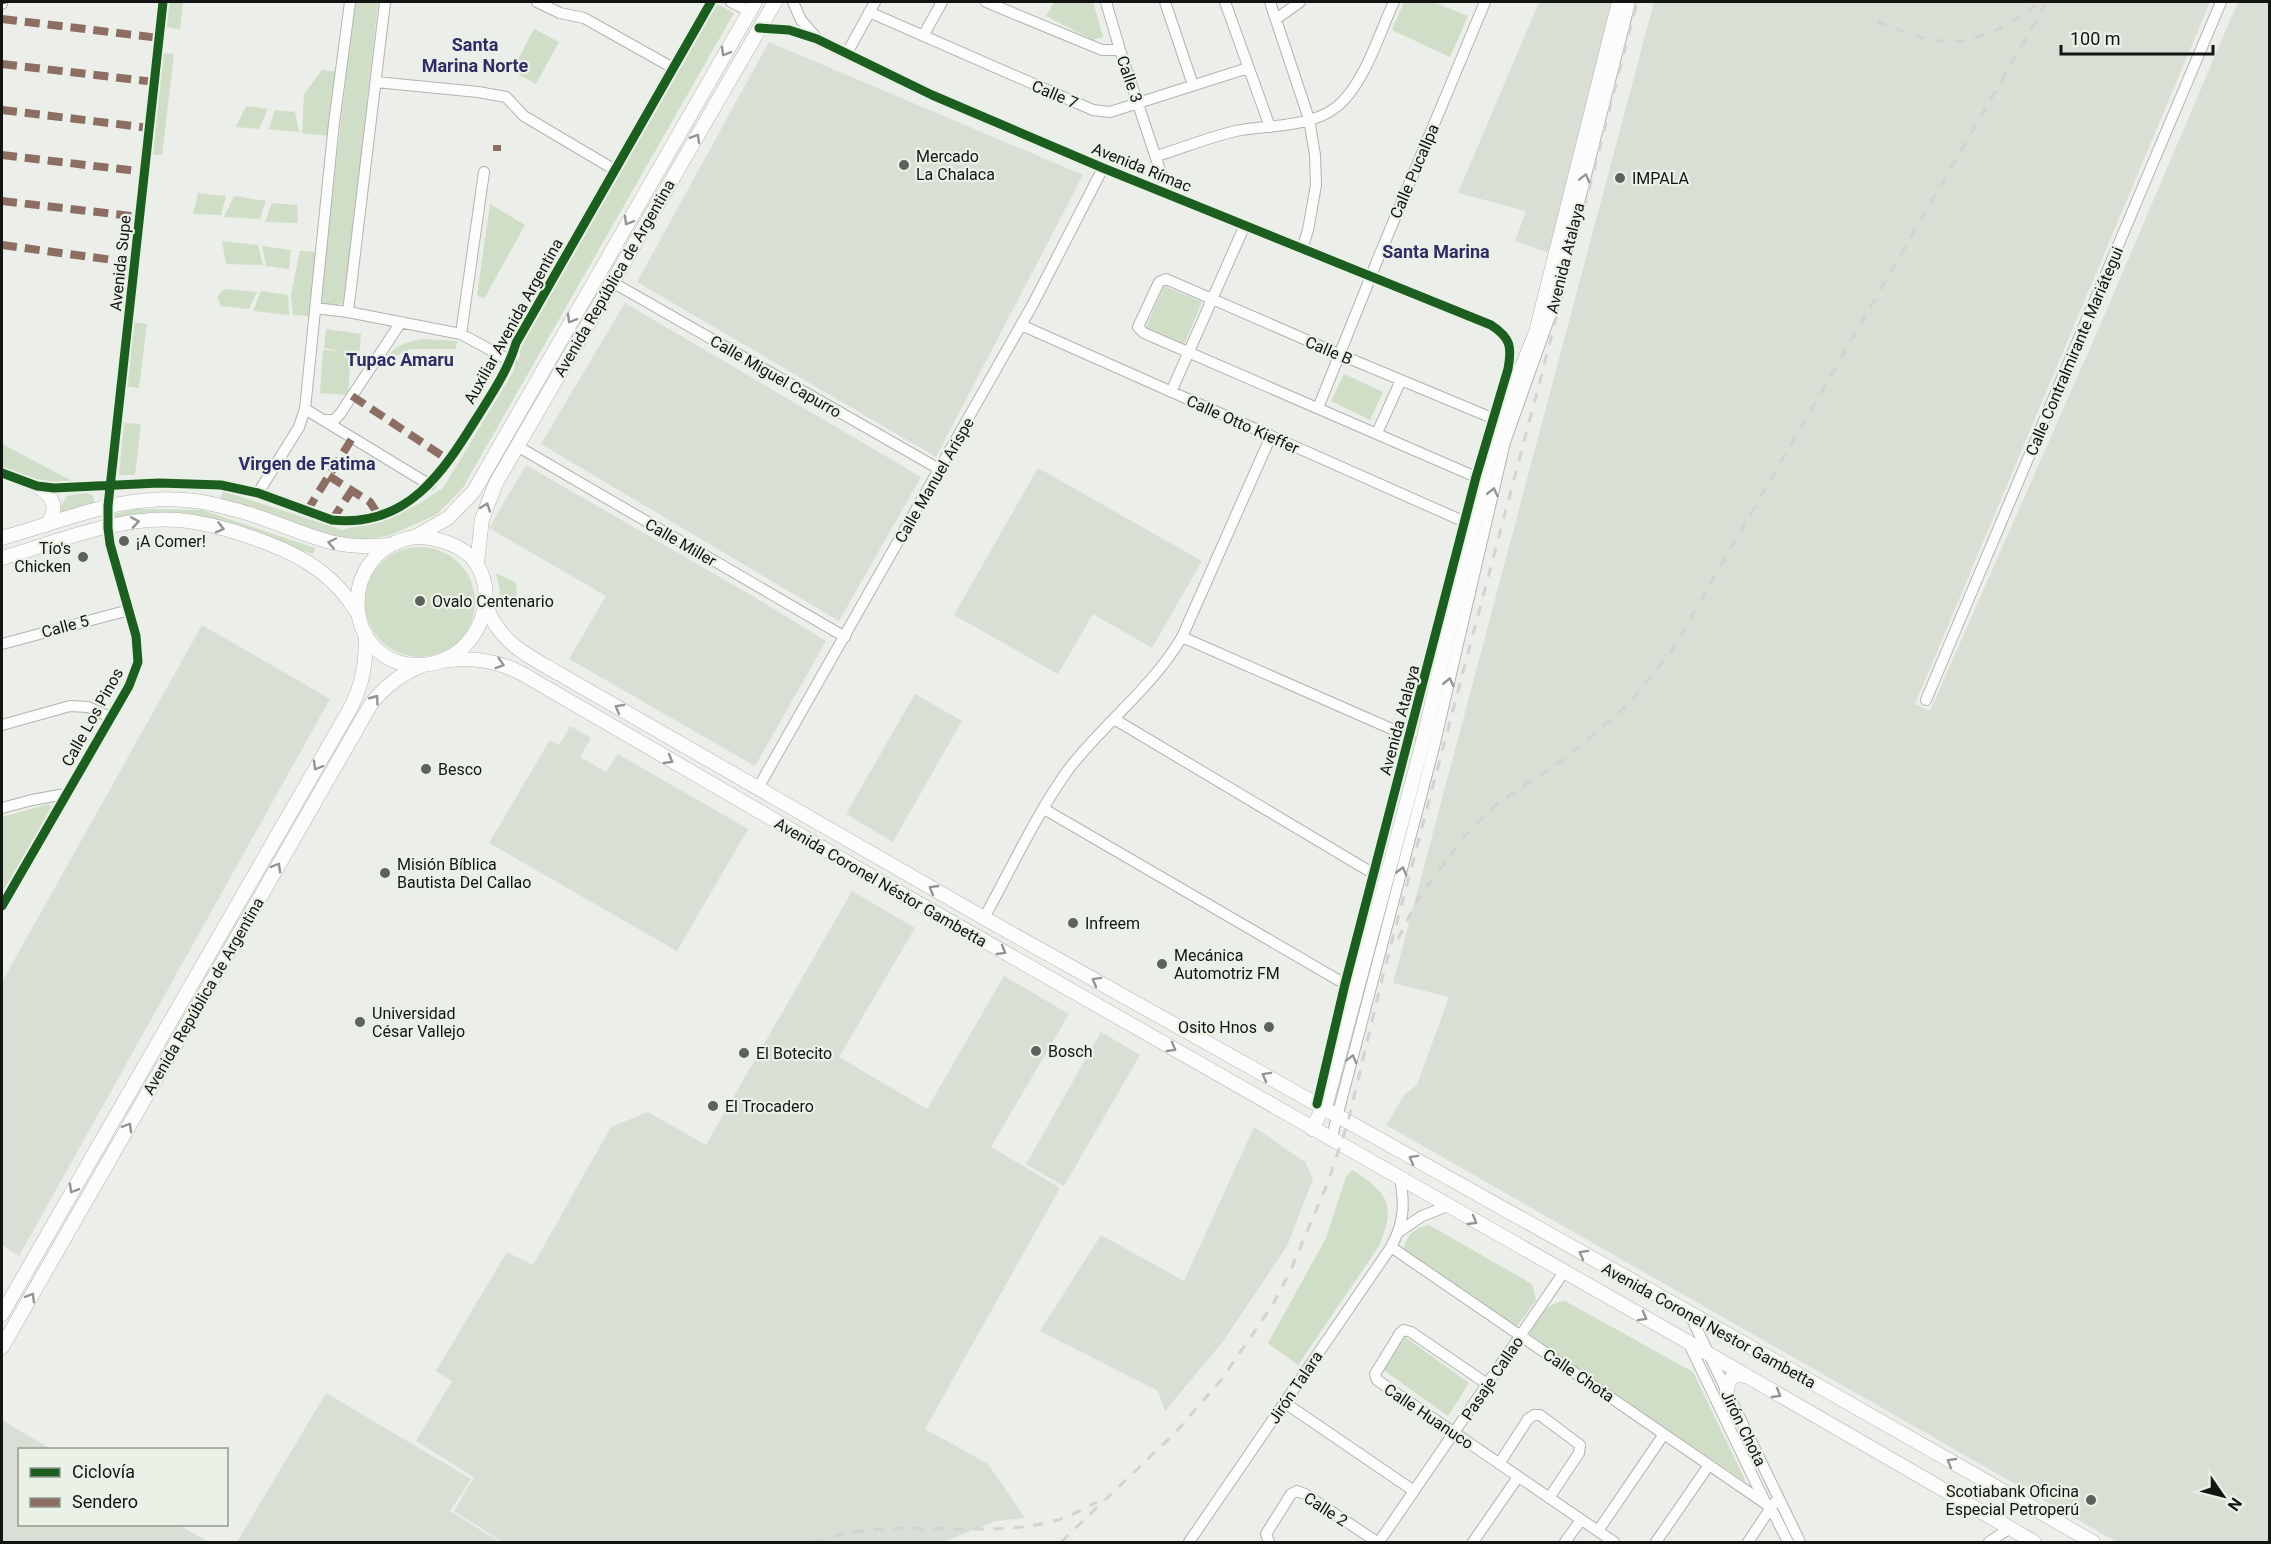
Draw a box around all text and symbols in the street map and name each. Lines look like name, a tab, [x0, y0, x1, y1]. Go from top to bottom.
scale bar	[2061, 18, 2212, 56]
text: 100 m	[2070, 28, 2121, 49]
district label: Santa Marina Norte	[422, 34, 529, 76]
one-way arrow	[721, 46, 733, 56]
street label: Calle 3	[1113, 53, 1146, 105]
street label: Calle 7	[1029, 76, 1081, 113]
street label: Calle Pucallpa	[1386, 121, 1443, 221]
one-way arrow	[688, 134, 700, 144]
street label: Avenida Rímac	[1089, 139, 1194, 196]
place label: Mercado La Chalaca	[916, 147, 995, 184]
marker: Mercado La Chalaca	[897, 158, 911, 172]
place label: IMPALA	[1632, 169, 1690, 188]
marker: IMPALA	[1613, 171, 1627, 185]
one-way arrow	[1578, 174, 1591, 184]
street label: Avenida República de Argentina	[550, 176, 679, 380]
street label: Avenida Atalaya	[1543, 201, 1588, 315]
street label: Avenida Supe	[106, 214, 135, 312]
one-way arrow	[623, 215, 635, 225]
street label: Auxiliar Avenida Argentina	[460, 235, 567, 407]
district label: Santa Marina	[1382, 241, 1490, 262]
street label: Calle Contralmirante Mariátegui	[2022, 244, 2127, 458]
one-way arrow	[567, 313, 578, 323]
street label: Calle Miguel Capurro	[707, 331, 845, 422]
street label: Calle B	[1302, 332, 1355, 369]
district label: Tupac Amaru	[346, 349, 454, 370]
street label: Calle Otto Kieffer	[1184, 391, 1302, 458]
street label: Calle Manuel Arispe	[891, 414, 978, 546]
district label: Virgen de Fatima	[238, 453, 376, 474]
one-way arrow	[1486, 487, 1499, 497]
one-way arrow	[479, 502, 491, 513]
street label: Calle Miller	[642, 514, 720, 571]
one-way arrow	[130, 517, 139, 529]
one-way arrow	[215, 520, 225, 533]
place label: ¡A Comer!	[136, 532, 206, 551]
marker: ¡A Comer!	[117, 534, 131, 548]
one-way arrow	[327, 537, 337, 550]
place label: Tío's Chicken	[14, 539, 71, 576]
marker: Tío's Chicken	[76, 550, 90, 564]
place label: Ovalo Centenario	[432, 592, 554, 611]
marker: Ovalo Centenario	[413, 594, 427, 608]
street label: Calle 5	[39, 611, 91, 642]
one-way arrow	[494, 657, 505, 669]
street label: Avenida Atalaya	[1376, 663, 1423, 777]
street label: Calle Los Pinos	[58, 665, 127, 770]
one-way arrow	[1442, 677, 1455, 687]
one-way arrow	[368, 694, 379, 705]
one-way arrow	[615, 704, 625, 715]
one-way arrow	[663, 753, 673, 764]
one-way arrow	[313, 760, 325, 770]
place label: Besco	[438, 760, 482, 779]
marker: Besco	[419, 762, 433, 776]
street label: Avenida Coronel Néstor Gambetta	[771, 814, 990, 951]
place label: Misión Bíblica Bautista Del Callao	[397, 855, 531, 892]
one-way arrow	[269, 863, 281, 873]
marker: Misión Bíblica Bautista Del Callao	[378, 866, 392, 880]
one-way arrow	[1394, 866, 1407, 876]
one-way arrow	[929, 885, 940, 896]
street label: Avenida República de Argentina	[139, 894, 268, 1098]
place label: Infreem	[1085, 914, 1140, 933]
marker: Infreem	[1066, 916, 1080, 930]
one-way arrow	[996, 944, 1006, 956]
place label: Mecánica Automotriz FM	[1174, 946, 1280, 983]
marker: Mecánica Automotriz FM	[1155, 957, 1169, 971]
one-way arrow	[1091, 976, 1102, 988]
place label: Universidad César Vallejo	[372, 1004, 465, 1041]
marker: Universidad César Vallejo	[353, 1015, 367, 1029]
place label: Osito Hnos	[1178, 1018, 1257, 1037]
marker: Osito Hnos	[1262, 1020, 1276, 1034]
one-way arrow	[1165, 1041, 1176, 1052]
place label: Bosch	[1048, 1042, 1093, 1061]
place label: El Botecito	[756, 1044, 832, 1063]
marker: Bosch	[1029, 1044, 1043, 1058]
marker: El Botecito	[737, 1046, 751, 1060]
one-way arrow	[1345, 1054, 1357, 1065]
one-way arrow	[1262, 1072, 1272, 1083]
place label: El Trocadero	[725, 1097, 814, 1116]
marker: El Trocadero	[706, 1099, 720, 1113]
one-way arrow	[121, 1123, 132, 1133]
one-way arrow	[1409, 1154, 1419, 1166]
one-way arrow	[69, 1183, 81, 1194]
one-way arrow	[1467, 1213, 1477, 1225]
one-way arrow	[1579, 1250, 1590, 1261]
street label: Avenida Coronel Nestor Gambetta	[1598, 1259, 1819, 1392]
one-way arrow	[24, 1293, 36, 1303]
one-way arrow	[1637, 1310, 1647, 1321]
street label: Pasaje Callao	[1458, 1333, 1527, 1424]
street label: Calle Chota	[1540, 1345, 1618, 1406]
street label: Jirón Talara	[1264, 1347, 1327, 1427]
street label: Calle Huanuco	[1381, 1380, 1477, 1453]
street label: Jirón Chota	[1717, 1387, 1770, 1469]
one-way arrow	[1771, 1387, 1781, 1399]
legend	[18, 1448, 228, 1526]
one-way arrow	[1947, 1458, 1957, 1469]
text: Ciclovía	[72, 1461, 135, 1482]
north arrow	[2193, 1466, 2253, 1526]
place label: Scotiabank Oficina Especial Petroperú	[1946, 1482, 2079, 1519]
street label: Calle 2	[1300, 1488, 1351, 1531]
text: Sendero	[72, 1491, 138, 1512]
marker: Scotiabank Oficina Especial Petroperú	[2084, 1493, 2098, 1507]
text: N	[2224, 1494, 2246, 1514]

